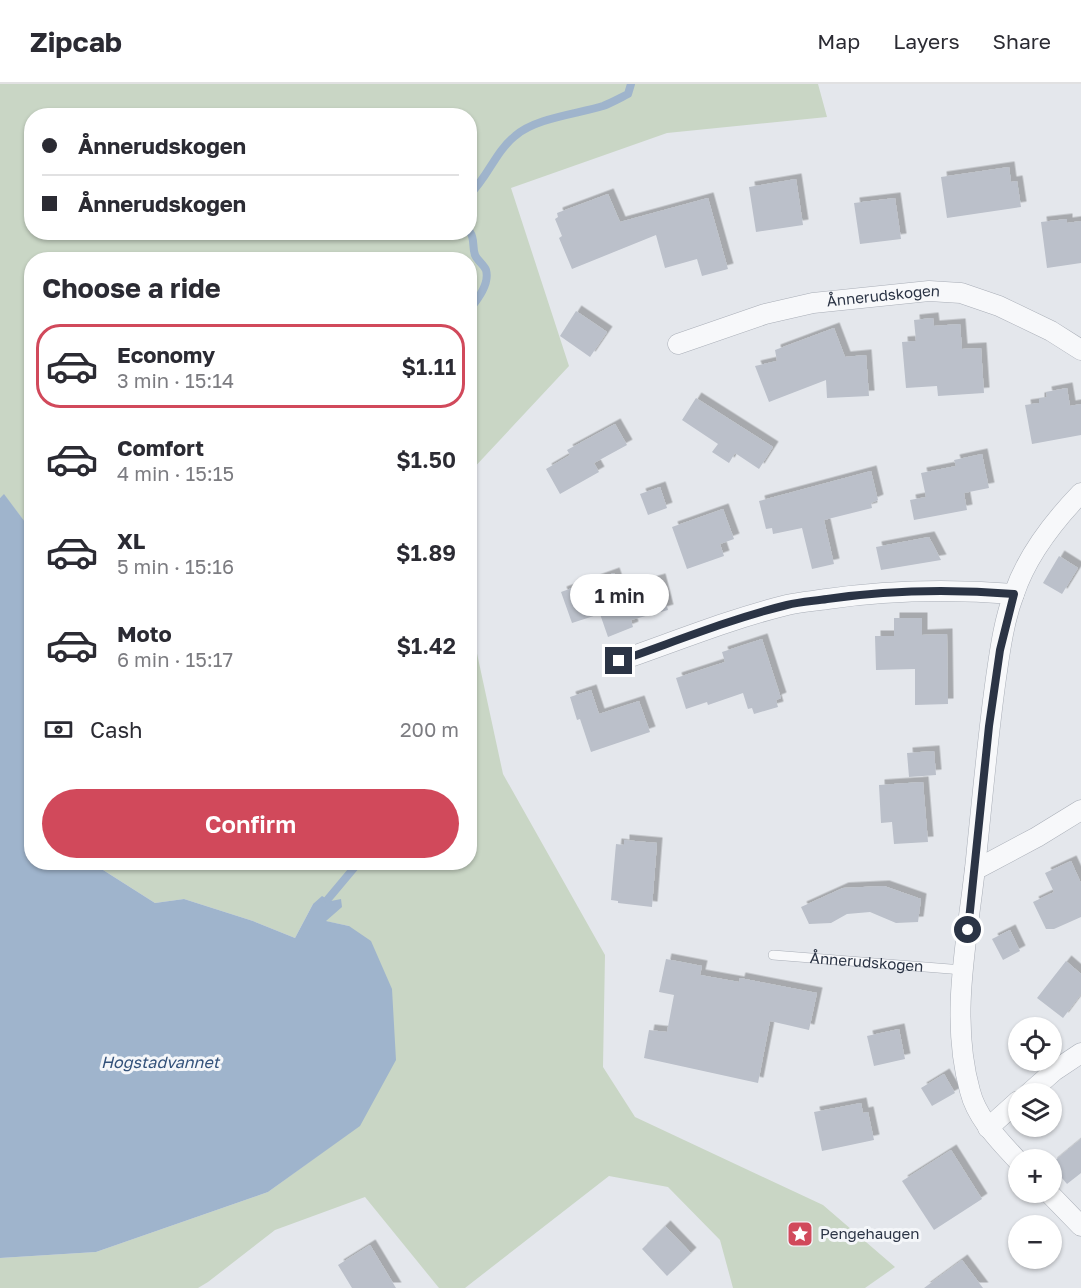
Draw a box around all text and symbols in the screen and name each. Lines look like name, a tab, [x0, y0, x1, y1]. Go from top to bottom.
text: Zipcab	[30, 25, 122, 58]
text: Map	[817, 28, 860, 54]
text: Layers	[893, 28, 960, 54]
text: Share	[993, 28, 1051, 54]
text: Ånnerudskogen	[78, 132, 246, 159]
text: Ånnerudskogen	[78, 190, 246, 217]
text: Choose a ride	[42, 272, 221, 304]
street label: Ånnerudskogen	[826, 281, 941, 310]
icon: car	[45, 339, 99, 393]
text: Economy	[117, 341, 215, 368]
text: $1.11	[401, 353, 456, 380]
text: 3 min · 15:14	[117, 368, 234, 392]
icon: car	[45, 432, 99, 486]
text: Comfort	[117, 434, 204, 461]
text: $1.50	[396, 446, 456, 473]
text: 4 min · 15:15	[117, 461, 234, 485]
icon: car	[45, 525, 99, 579]
text: XL	[117, 527, 145, 554]
text: $1.89	[396, 539, 456, 566]
text: 5 min · 15:16	[117, 554, 234, 578]
callout: 1 min	[570, 574, 668, 616]
text: 1 min	[594, 583, 645, 607]
icon: car	[45, 618, 99, 672]
text: Moto	[117, 620, 172, 647]
text: $1.42	[397, 632, 456, 659]
text: 6 min · 15:17	[117, 647, 233, 671]
route end	[605, 647, 632, 674]
icon: cash	[42, 713, 75, 746]
text: Cash	[90, 716, 143, 743]
text: 200 m	[400, 717, 459, 741]
button: Confirm	[42, 789, 459, 858]
route start	[954, 916, 981, 943]
street label: Ånnerudskogen	[809, 948, 924, 975]
map controls	[1008, 1017, 1062, 1269]
button: locate	[1008, 1017, 1062, 1071]
water label: Hogstadvannet	[101, 1052, 221, 1072]
button: layers	[1008, 1083, 1062, 1137]
button: +	[1008, 1149, 1062, 1203]
button: −	[1008, 1215, 1062, 1269]
place icon: Pengehaugen	[785, 1219, 815, 1249]
place label: Pengehaugen	[820, 1224, 919, 1242]

